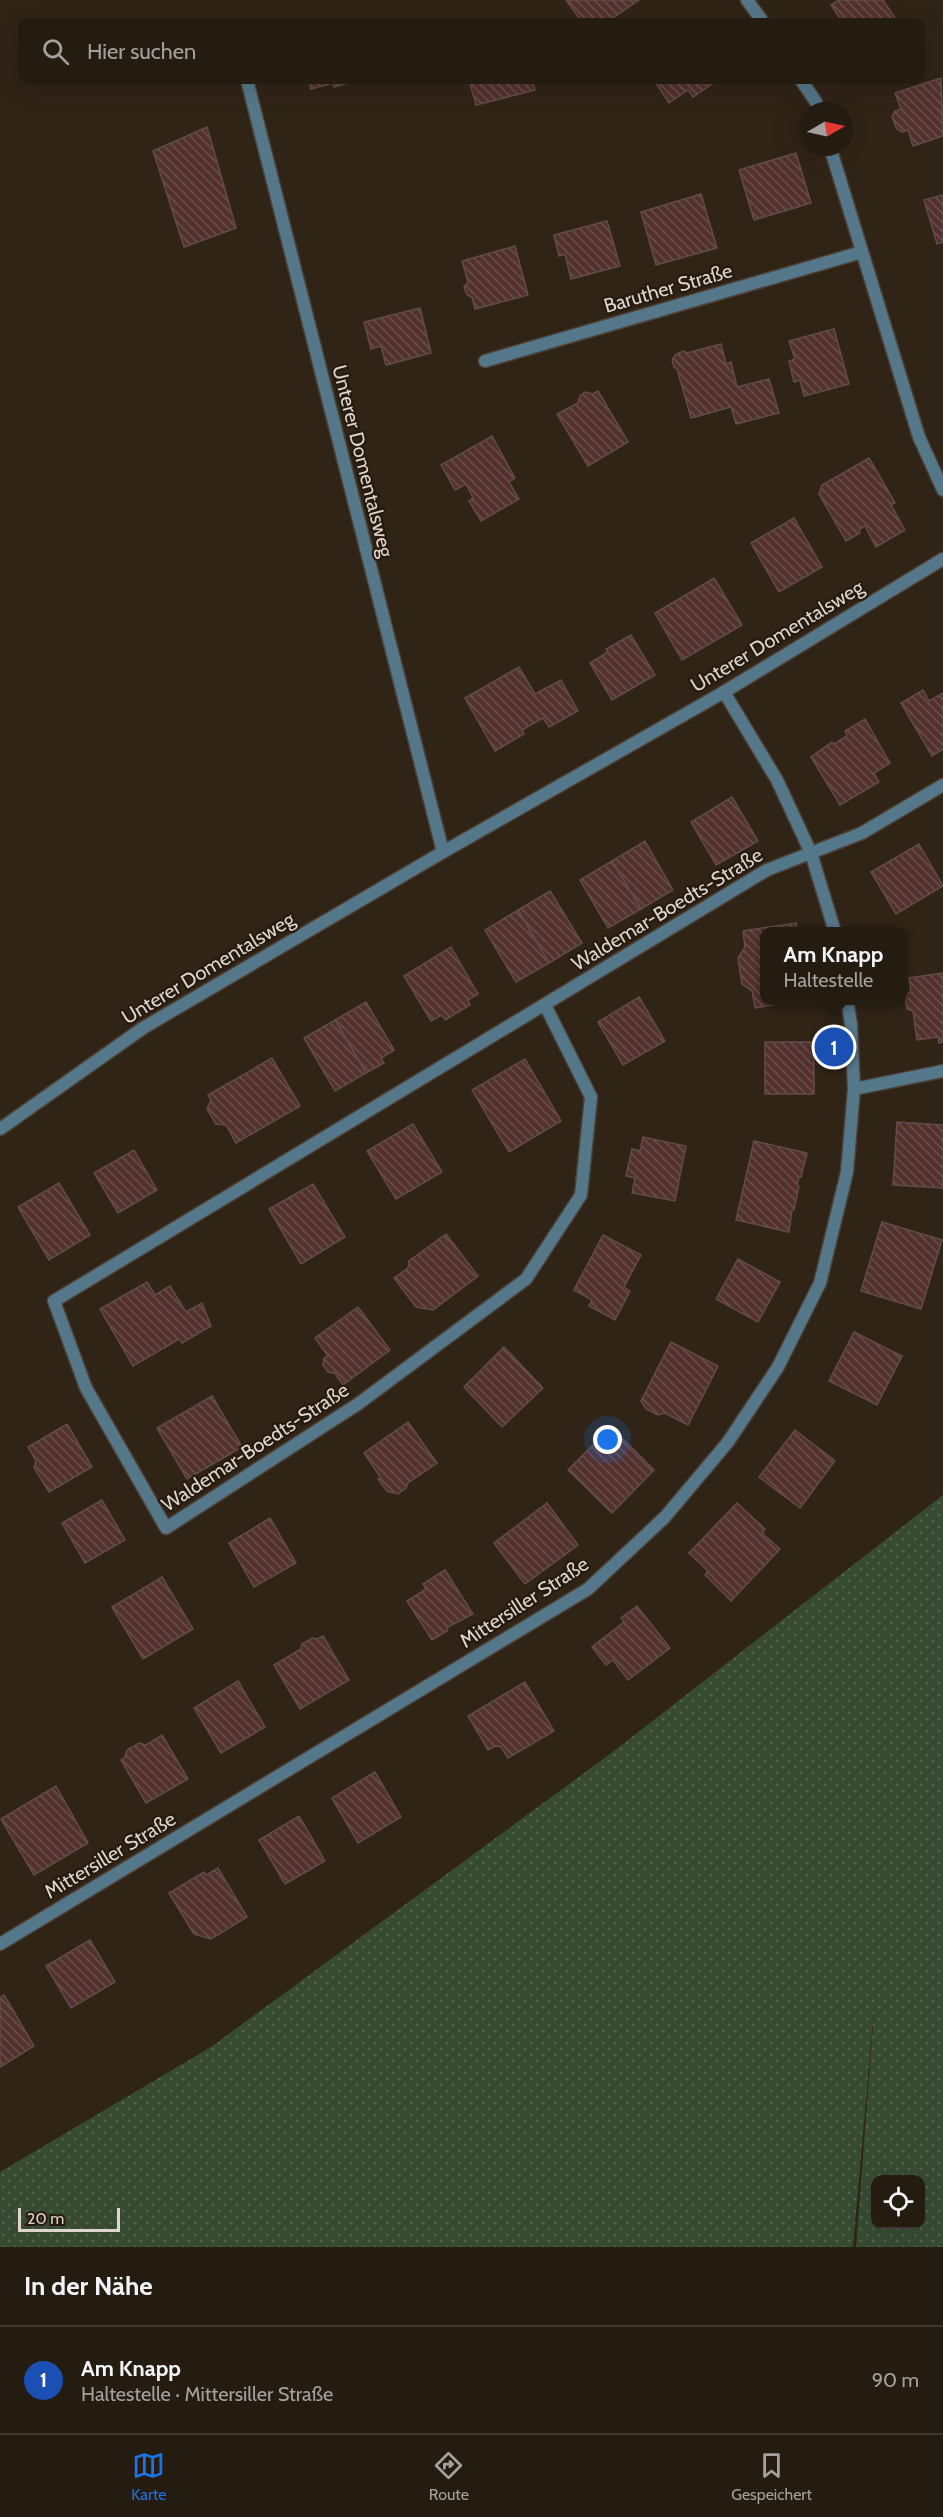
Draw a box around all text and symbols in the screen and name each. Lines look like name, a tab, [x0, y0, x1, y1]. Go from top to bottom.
search box	[18, 18, 925, 84]
icon: search	[39, 35, 72, 68]
text: Hier suchen	[87, 38, 196, 65]
north arrow	[799, 102, 853, 156]
street label: Baruther Straße	[601, 258, 735, 318]
street label: Unterer Domentalsweg	[327, 362, 399, 561]
street label: Unterer Domentalsweg	[686, 574, 869, 697]
street label: Waldemar-Boedts-Straße	[567, 843, 767, 975]
street label: Unterer Domentalsweg	[117, 906, 300, 1029]
popup	[760, 927, 907, 1005]
text: Am Knapp	[784, 941, 883, 968]
text: Haltestelle	[784, 968, 873, 992]
pin: 1	[814, 1024, 854, 1070]
street label: Waldemar-Boedts-Straße	[157, 1377, 353, 1517]
your location	[593, 1425, 622, 1454]
street label: Mittersiller Straße	[455, 1551, 593, 1653]
street label: Mittersiller Straße	[40, 1806, 180, 1904]
map controls	[871, 2175, 925, 2229]
button: locate	[871, 2175, 925, 2229]
scale bar	[18, 2205, 120, 2232]
text: 20 m	[27, 2209, 64, 2228]
text: In der Nähe	[24, 2270, 153, 2302]
text: Am Knapp	[81, 2355, 181, 2382]
text: 1	[40, 2368, 47, 2392]
text: 90 m	[872, 2368, 919, 2392]
text: Haltestelle · Mittersiller Straße	[81, 2382, 333, 2406]
tab: Karte	[131, 2449, 166, 2504]
tab: Route	[429, 2449, 469, 2504]
tab: Gespeichert	[731, 2449, 812, 2504]

